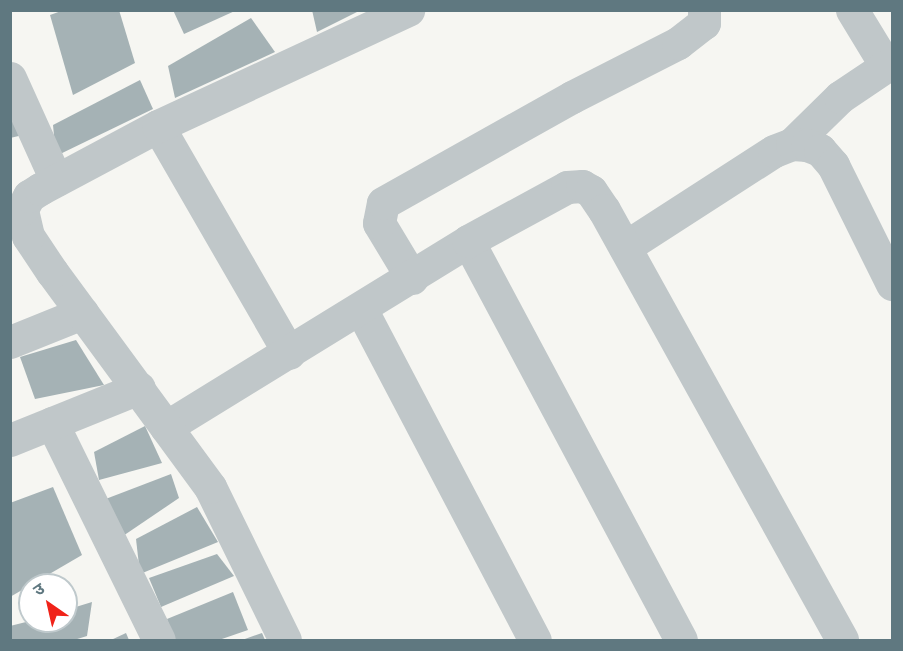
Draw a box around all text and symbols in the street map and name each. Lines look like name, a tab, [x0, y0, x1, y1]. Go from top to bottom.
north arrow	[18, 573, 78, 633]
text: उ	[31, 580, 47, 599]

